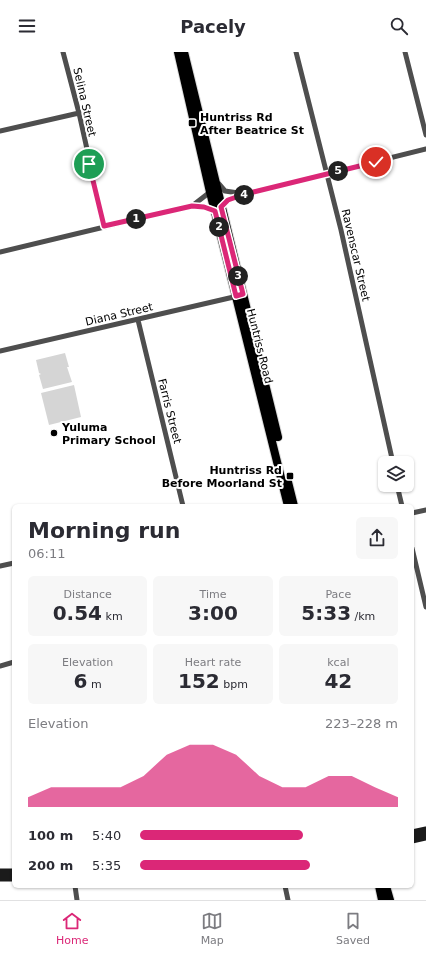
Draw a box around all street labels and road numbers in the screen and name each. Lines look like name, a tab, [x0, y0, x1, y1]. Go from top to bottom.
street label: Selina Street	[70, 66, 99, 139]
street label: Ravenscar Street	[339, 208, 373, 303]
street label: Diana Street	[84, 300, 155, 329]
street label: Huntriss Road	[244, 307, 275, 385]
street label: Farris Street	[155, 377, 184, 446]

